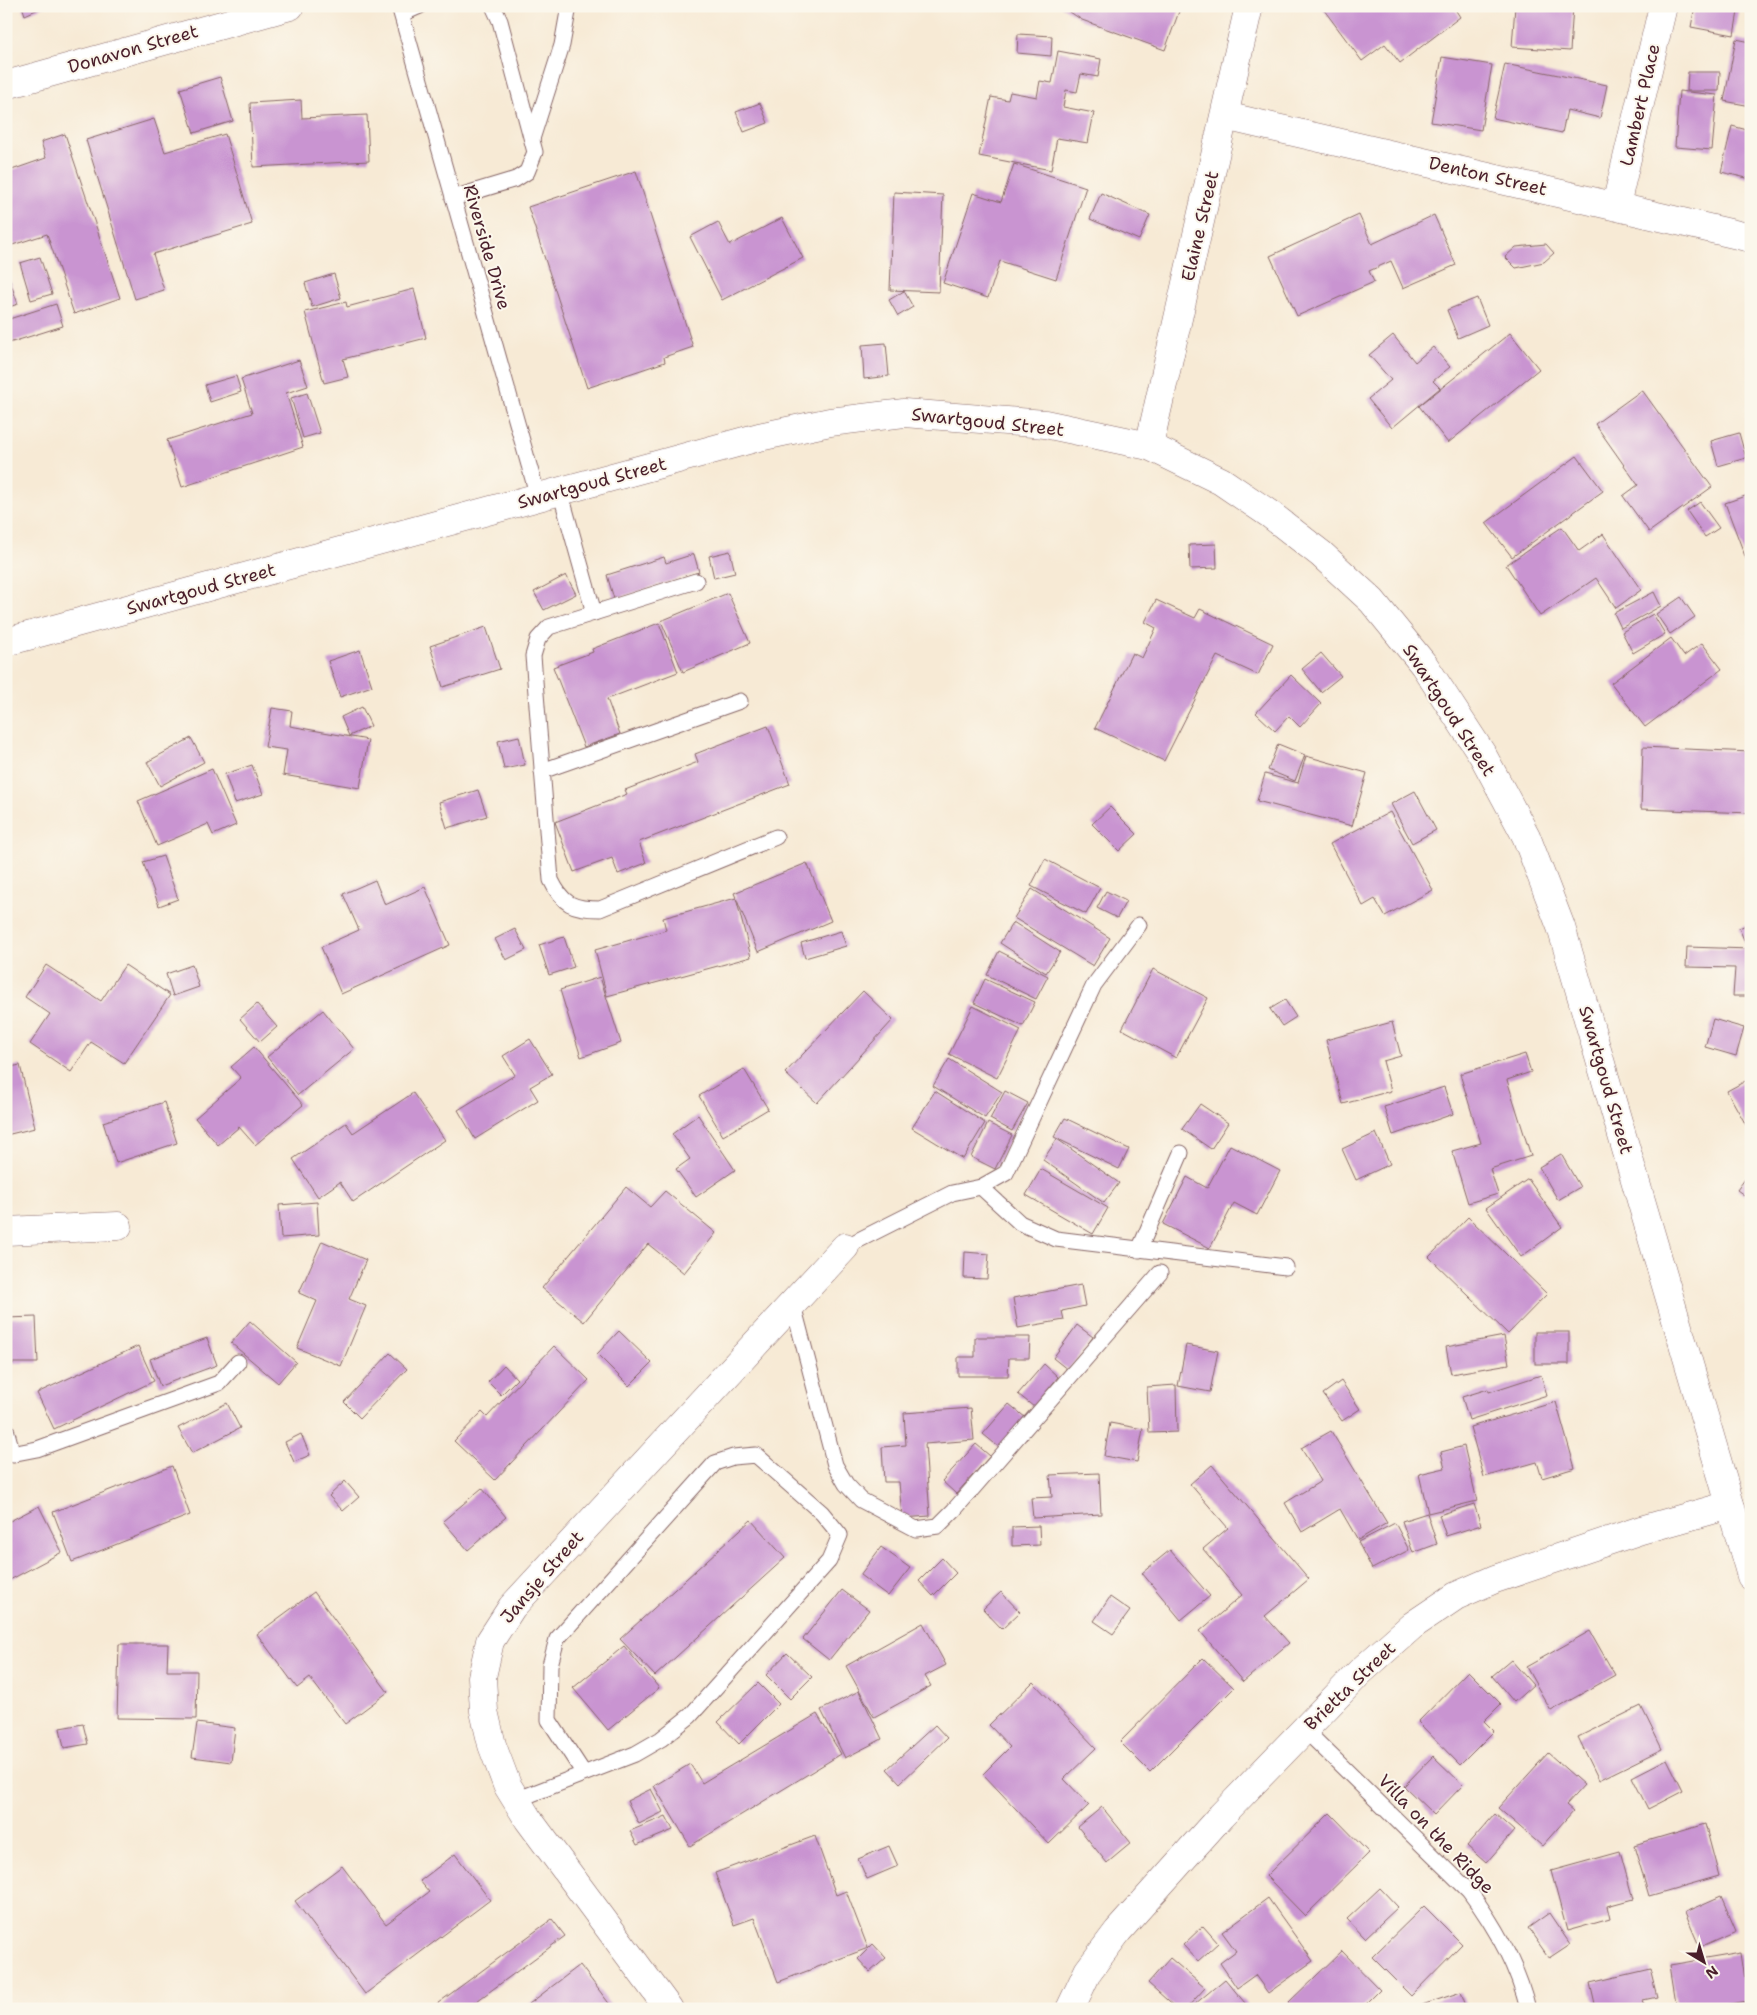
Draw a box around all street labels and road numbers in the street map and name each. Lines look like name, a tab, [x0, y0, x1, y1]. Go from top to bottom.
street label: Donavon Street	[65, 19, 201, 79]
street label: Lambert Place	[1614, 42, 1666, 168]
street label: Denton Street	[1426, 151, 1550, 201]
street label: Elaine Street	[1176, 168, 1224, 284]
street label: Riverside Drive	[458, 182, 516, 312]
street label: Swartgoud Street	[910, 402, 1066, 442]
street label: Swartgoud Street	[515, 452, 669, 514]
street label: Swartgoud Street	[124, 558, 278, 620]
street label: Swartgoud Street	[1397, 639, 1501, 781]
street label: Swartgoud Street	[1573, 1003, 1639, 1157]
street label: Jansje Street	[495, 1526, 589, 1628]
street label: Brietta Street	[1299, 1636, 1401, 1736]
street label: Villa on the Ridge	[1373, 1769, 1499, 1899]

